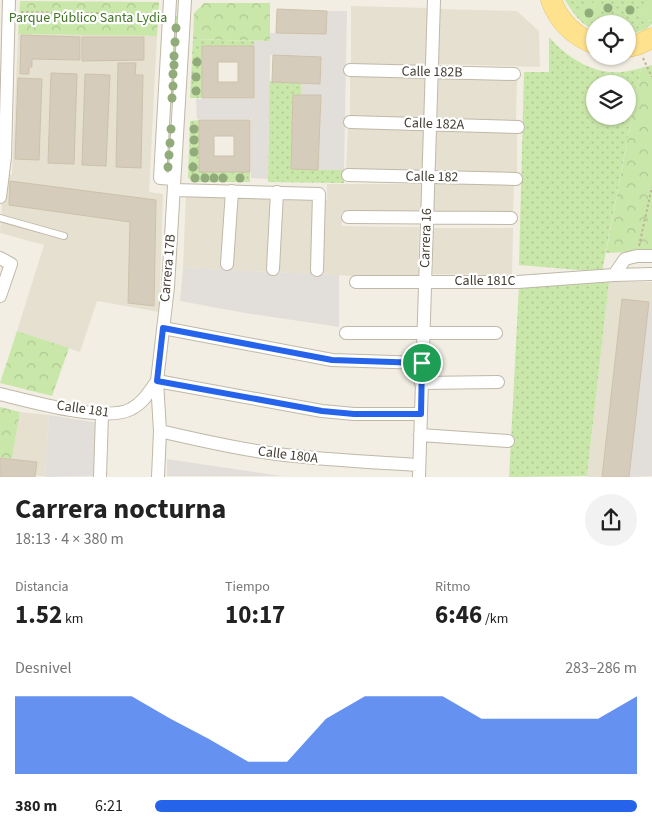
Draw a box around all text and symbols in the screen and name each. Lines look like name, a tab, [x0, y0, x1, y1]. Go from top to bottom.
park label: Parque Público Santa Lydia	[9, 8, 167, 28]
map controls	[586, 15, 636, 125]
button: locate	[586, 15, 636, 65]
street label: Calle 182B	[401, 61, 463, 83]
button: layers	[586, 75, 636, 125]
street label: Calle 182A	[403, 113, 465, 135]
street label: Calle 182	[405, 167, 459, 187]
street label: Carrera 16	[415, 208, 437, 268]
street label: Carrera 17B	[155, 233, 181, 303]
street label: Calle 181C	[455, 271, 515, 291]
pin	[401, 342, 443, 384]
icon: arrive	[408, 349, 436, 377]
street label: Calle 181	[55, 395, 111, 423]
street label: Calle 180A	[257, 441, 320, 469]
text: Carrera nocturna	[15, 489, 226, 529]
button: share	[585, 494, 637, 546]
text: 18:13 · 4 × 380 m	[15, 528, 124, 550]
text: Distancia	[15, 577, 69, 597]
text: Tiempo	[225, 577, 270, 597]
text: Ritmo	[435, 577, 470, 597]
text: 1.52	[15, 597, 62, 633]
text: 10:17	[225, 597, 285, 633]
text: 6:46	[435, 597, 482, 633]
text: km	[62, 609, 83, 629]
text: /km	[482, 609, 508, 629]
text: Desnivel	[15, 657, 72, 679]
text: 283–286 m	[565, 657, 637, 679]
text: 380 m	[15, 795, 57, 817]
text: 6:21	[95, 795, 123, 817]

